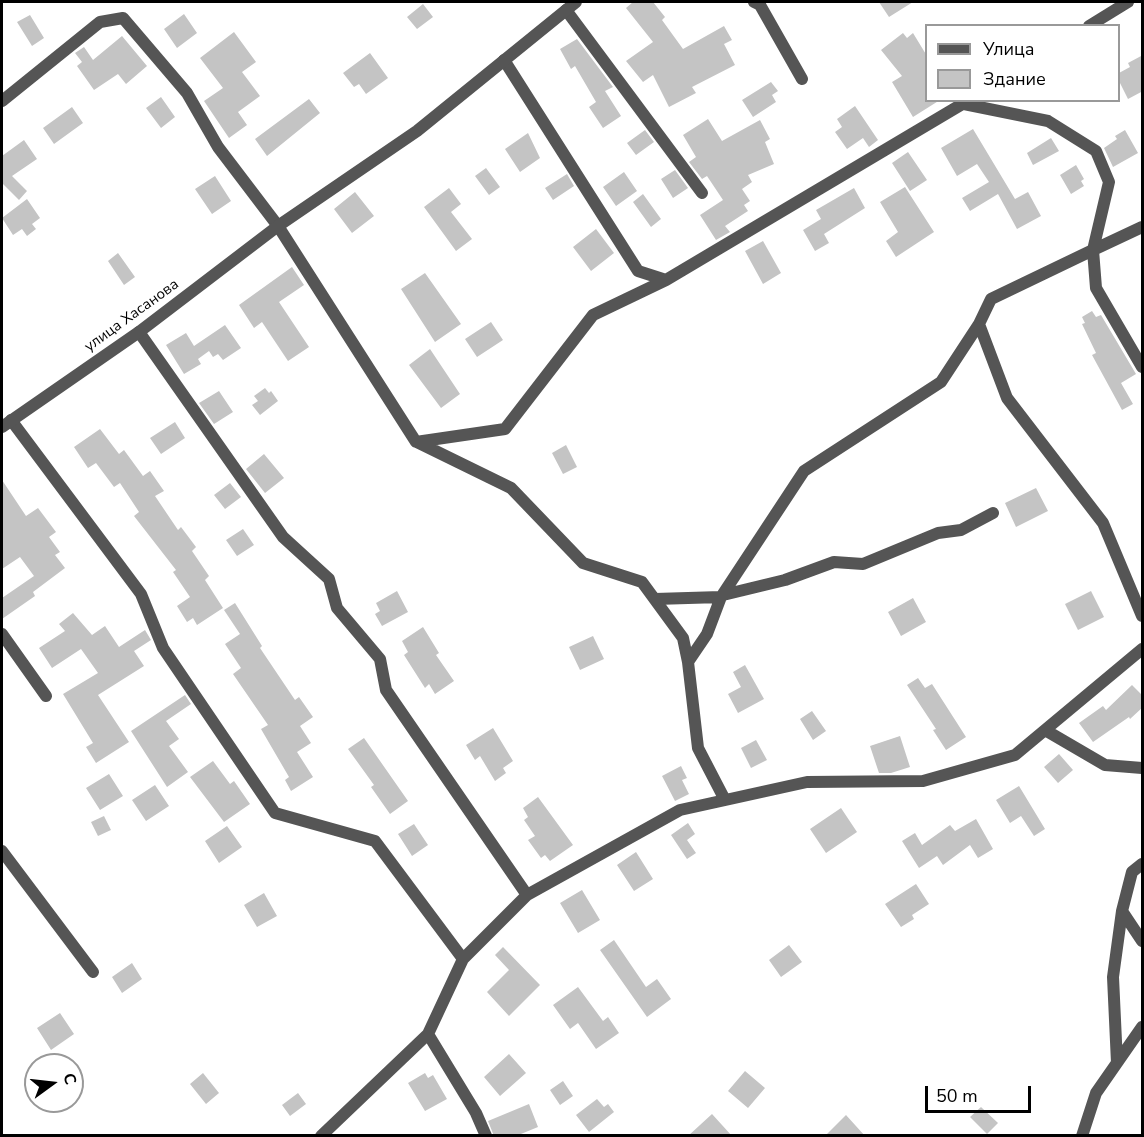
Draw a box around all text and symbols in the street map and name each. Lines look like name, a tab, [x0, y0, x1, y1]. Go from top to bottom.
legend	[925, 24, 1120, 102]
text: Улица	[983, 37, 1034, 61]
text: Здание	[983, 67, 1046, 91]
street label: улица Хасанова	[81, 276, 183, 356]
north arrow	[24, 1053, 84, 1113]
text: С	[57, 1071, 81, 1087]
scale bar	[928, 1074, 1034, 1112]
text: 50 m	[936, 1084, 978, 1108]

